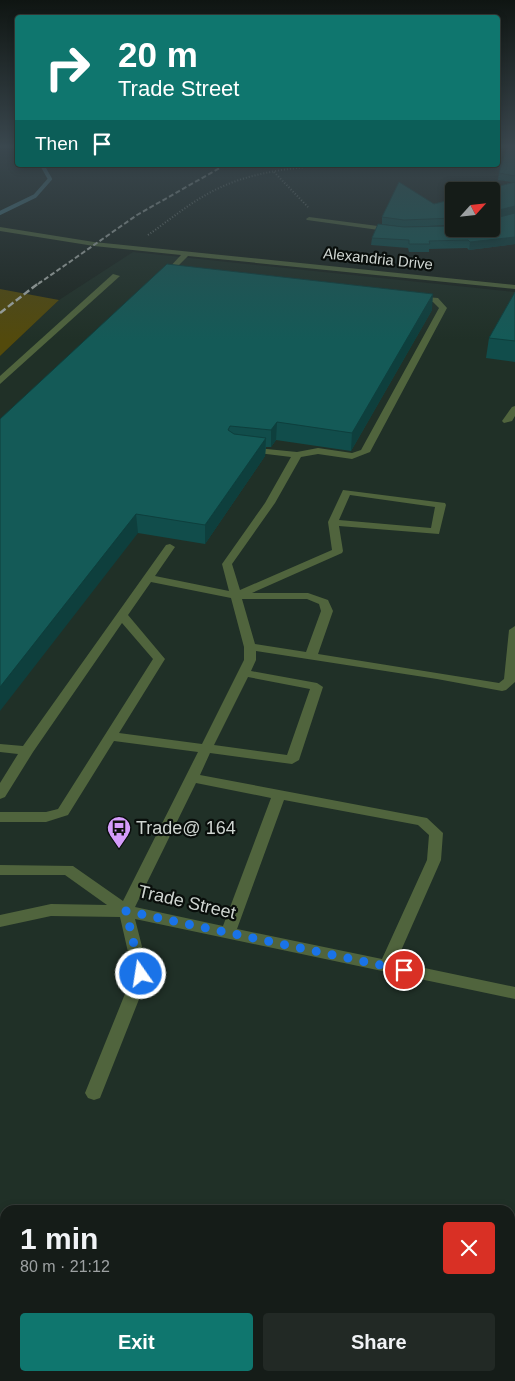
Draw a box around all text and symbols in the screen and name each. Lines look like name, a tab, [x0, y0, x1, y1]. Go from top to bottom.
icon: right	[35, 35, 100, 100]
text: 20 m	[118, 35, 198, 74]
text: Trade Street	[118, 76, 239, 101]
icon: arrive	[88, 130, 116, 158]
text: Then	[35, 133, 78, 154]
north arrow	[445, 182, 500, 238]
map controls	[445, 182, 500, 237]
street label: Alexandria Drive	[322, 244, 434, 273]
bus stop icon: Trade@ 164	[106, 815, 132, 849]
place label: Trade@ 164	[136, 818, 236, 838]
street label: Trade Street	[136, 881, 238, 923]
position arrow	[114, 947, 166, 999]
pin	[383, 949, 425, 991]
icon: arrive	[390, 956, 418, 984]
text: 1 min	[20, 1222, 98, 1255]
button: close	[443, 1222, 495, 1274]
text: 80 m · 21:12	[20, 1258, 110, 1275]
button: Exit	[20, 1313, 253, 1371]
button: Share	[263, 1313, 495, 1371]

